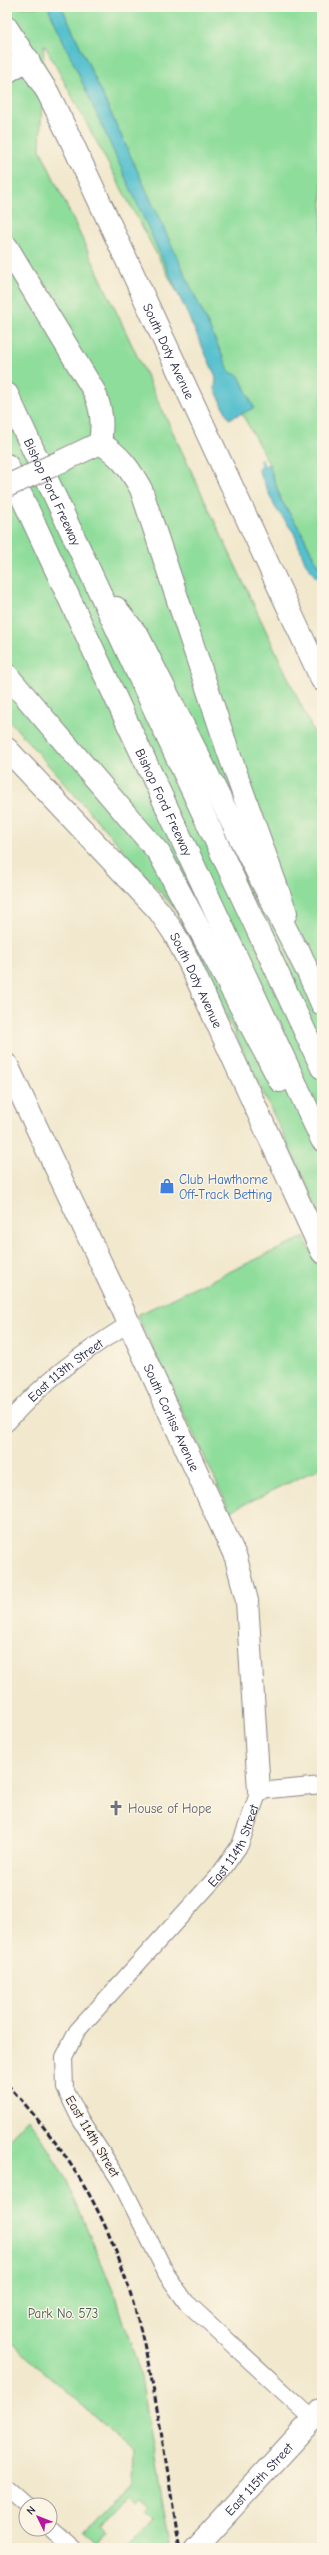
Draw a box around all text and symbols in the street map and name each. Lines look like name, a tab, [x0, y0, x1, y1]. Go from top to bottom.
street label: South Doty Avenue	[140, 301, 198, 402]
street label: Bishop Ford Freeway	[21, 436, 84, 548]
street label: Bishop Ford Freeway	[132, 746, 195, 859]
street label: South Doty Avenue	[167, 930, 225, 1031]
place label: Club Hawthorne Off-Track Betting	[179, 1172, 273, 1202]
shop icon: Club Hawthorne Off-Track Betting	[158, 1177, 176, 1195]
street label: East 113th Street	[25, 1335, 107, 1405]
street label: South Corliss Avenue	[140, 1361, 203, 1474]
church icon: House of Hope	[107, 1799, 125, 1817]
place label: House of Hope	[128, 1801, 212, 1816]
street label: East 114th Street	[205, 1801, 262, 1890]
street label: East 114th Street	[62, 2093, 123, 2181]
park label: Park No. 573	[28, 2306, 98, 2321]
street label: East 115th Street	[222, 2439, 297, 2518]
north arrow	[18, 2497, 58, 2537]
text: N	[24, 2503, 38, 2518]

